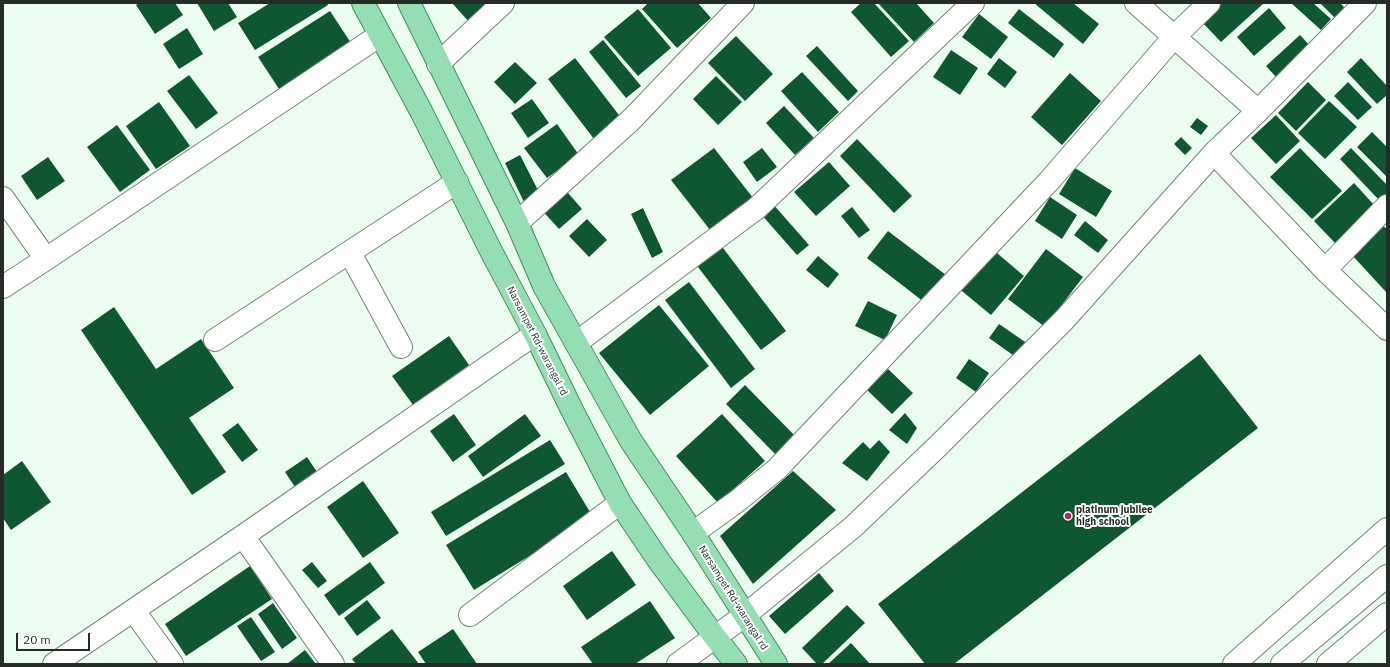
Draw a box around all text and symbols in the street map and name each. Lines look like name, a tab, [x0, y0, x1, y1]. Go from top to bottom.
street label: Narsampet Rd-warangal rd	[504, 284, 570, 398]
place label: platinum jubilee high school	[1076, 504, 1153, 528]
marker: platinum jubilee high school	[1063, 511, 1073, 521]
street label: Narsampet Rd-warangal rd	[696, 544, 770, 652]
scale bar	[18, 625, 92, 651]
text: 20 m	[23, 632, 51, 647]

